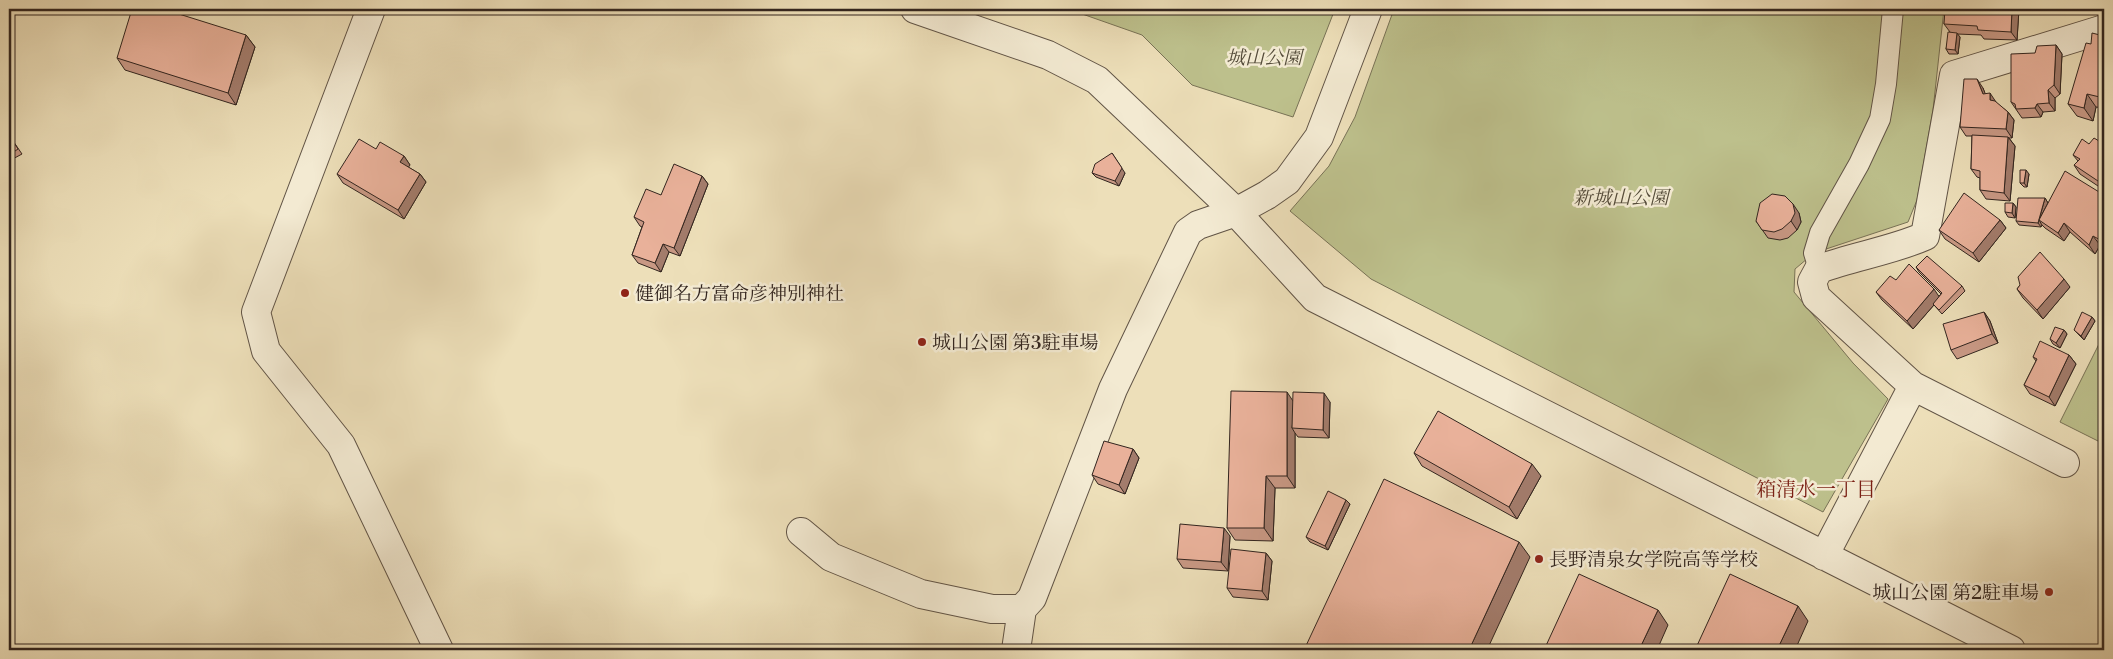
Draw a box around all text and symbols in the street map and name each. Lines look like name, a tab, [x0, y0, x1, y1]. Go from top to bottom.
park label: 城山公園	[1226, 46, 1305, 70]
park label: 新城山公園	[1573, 186, 1671, 210]
place label: 健御名方富命彦神別神社	[635, 282, 844, 306]
marker: 健御名方富命彦神別神社	[619, 287, 631, 299]
place label: 城山公園 第3駐車場	[932, 331, 1098, 355]
marker: 城山公園 第3駐車場	[916, 336, 928, 348]
district label: 箱清水一丁目	[1756, 478, 1876, 503]
place label: 長野清泉女学院高等学校	[1549, 548, 1758, 572]
marker: 長野清泉女学院高等学校	[1533, 553, 1545, 565]
place label: 城山公園 第2駐車場	[1872, 581, 2039, 605]
marker: 城山公園 第2駐車場	[2043, 586, 2055, 598]

